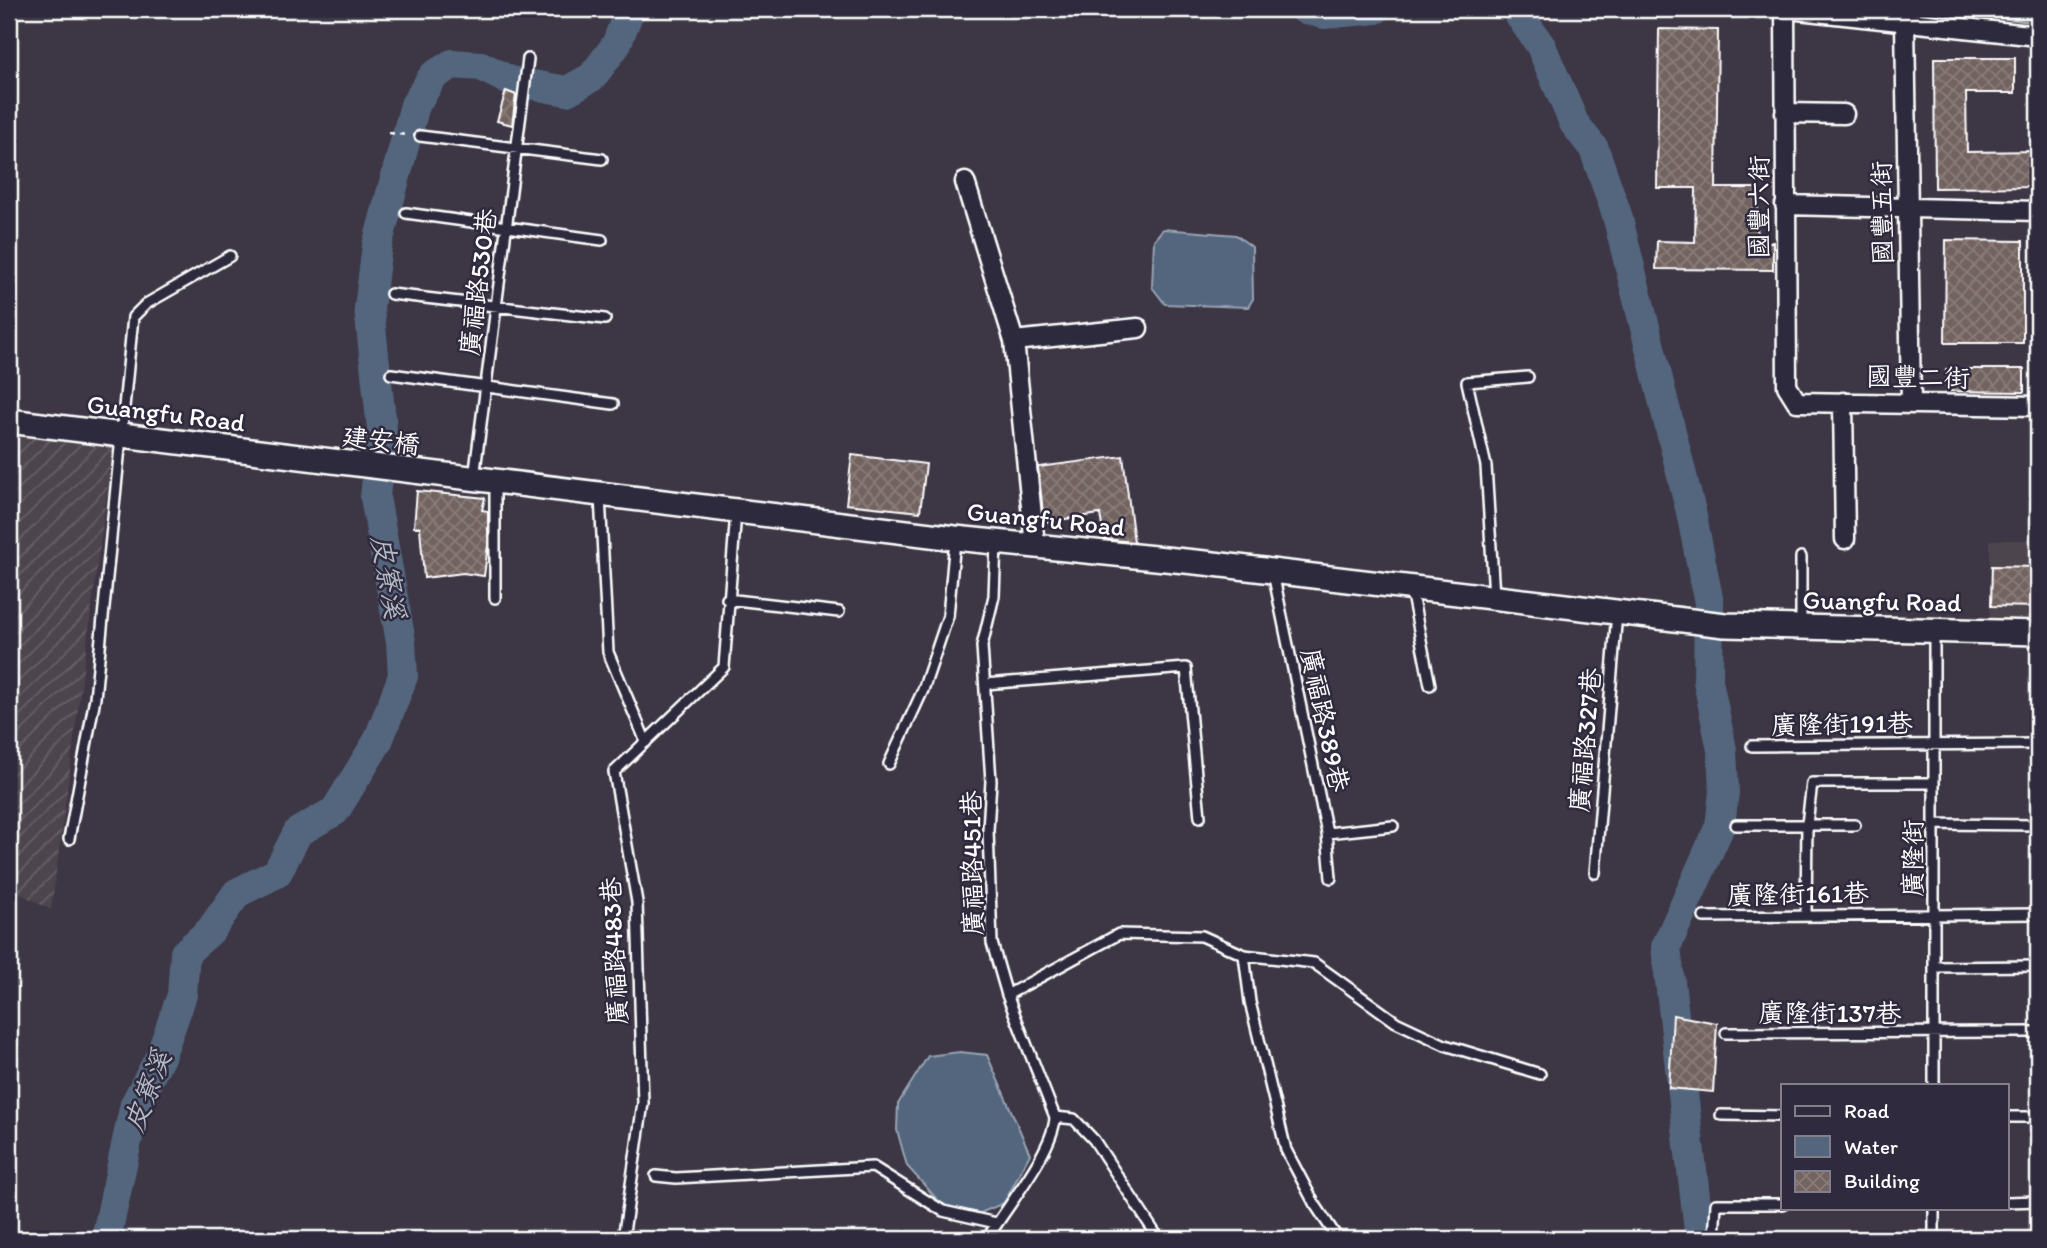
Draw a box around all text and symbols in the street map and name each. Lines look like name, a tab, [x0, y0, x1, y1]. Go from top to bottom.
street label: 國豐六街	[1743, 155, 1775, 259]
street label: 國豐五街	[1865, 161, 1899, 265]
street label: 廣福路530巷	[453, 207, 503, 357]
street label: 國豐二街	[1866, 360, 1970, 394]
street label: Guangfu Road	[85, 387, 248, 439]
street label: 建安橋	[340, 419, 422, 461]
street label: Guangfu Road	[965, 495, 1127, 543]
water label: 皮寮溪	[365, 533, 413, 623]
street label: Guangfu Road	[1802, 584, 1962, 618]
street label: 廣福路389巷	[1294, 645, 1356, 795]
street label: 廣福路327巷	[1563, 667, 1607, 813]
street label: 廣隆街191巷	[1771, 707, 1913, 741]
street label: 廣福路451巷	[955, 790, 989, 936]
street label: 廣隆街	[1897, 819, 1929, 897]
street label: 廣福路483巷	[594, 876, 634, 1026]
street label: 廣隆街161巷	[1727, 877, 1869, 911]
street label: 廣隆街137巷	[1758, 997, 1902, 1029]
water label: 皮寮溪	[116, 1044, 179, 1136]
legend	[1781, 1084, 2008, 1210]
text: Road	[1844, 1098, 1890, 1123]
text: Water	[1844, 1134, 1898, 1159]
text: Building	[1844, 1168, 1920, 1193]

